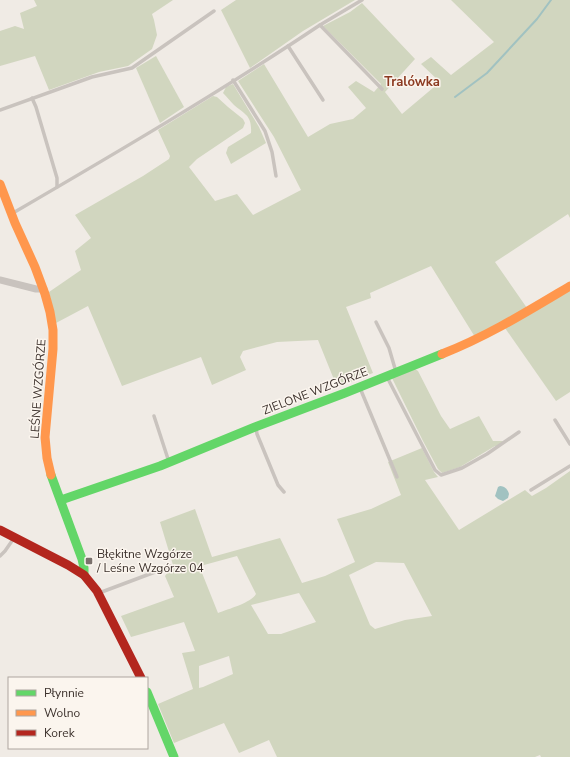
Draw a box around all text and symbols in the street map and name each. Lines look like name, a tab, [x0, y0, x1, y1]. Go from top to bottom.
district label: Tralówka	[384, 73, 440, 91]
street label: LEŚNE WZGÓRZE	[27, 339, 49, 439]
street label: ZIELONE WZGÓRZE	[260, 364, 370, 418]
place label: Błękitne Wzgórze / Leśne Wzgórze 04	[96, 546, 204, 576]
marker: Błękitne Wzgórze / Leśne Wzgórze 04	[84, 556, 94, 566]
legend	[8, 677, 148, 749]
text: Płynnie	[44, 685, 84, 701]
text: Wolno	[44, 705, 81, 721]
text: Korek	[44, 725, 76, 741]

